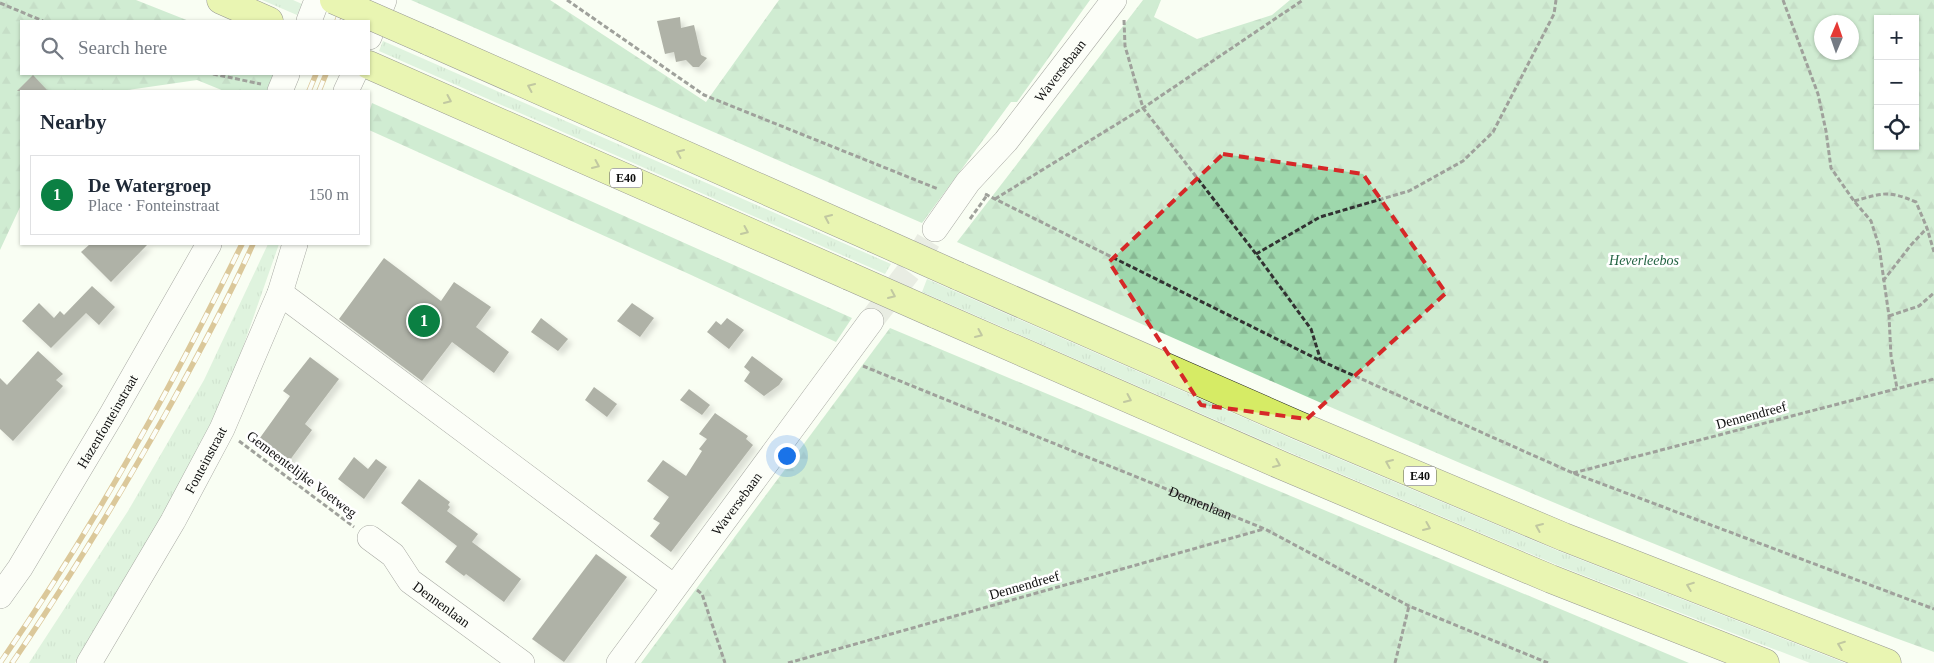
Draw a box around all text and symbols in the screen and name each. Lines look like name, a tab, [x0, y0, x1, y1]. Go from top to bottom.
north arrow	[1814, 15, 1859, 60]
map controls	[1874, 15, 1919, 150]
button: +	[1874, 15, 1919, 60]
search box	[20, 20, 370, 75]
icon: search	[38, 34, 66, 62]
text: Search here	[78, 37, 167, 58]
street label: Waversebaan	[1032, 37, 1089, 105]
button: −	[1874, 60, 1919, 105]
one-way arrow	[527, 82, 536, 93]
one-way arrow	[443, 94, 452, 104]
button: locate	[1874, 105, 1919, 150]
text: Nearby	[40, 110, 107, 134]
one-way arrow	[676, 148, 685, 159]
one-way arrow	[591, 159, 600, 170]
road number: E40	[610, 168, 642, 188]
text: De Watergroep	[88, 175, 211, 196]
text: 1	[53, 186, 61, 203]
text: 150 m	[309, 186, 349, 203]
text: Place · Fonteinstraat	[88, 197, 220, 214]
one-way arrow	[824, 214, 833, 225]
one-way arrow	[740, 224, 749, 235]
park label: Heverleebos	[1608, 253, 1680, 268]
one-way arrow	[887, 289, 896, 300]
pin: 1	[408, 302, 440, 340]
one-way arrow	[974, 327, 983, 338]
street label: Hazenfonteinstraat	[74, 372, 141, 471]
one-way arrow	[1123, 392, 1132, 403]
street label: Dennendreef	[1714, 399, 1788, 432]
street label: Fonteinstraat	[182, 424, 230, 496]
street label: Gemeentelijke Voetweg	[244, 428, 360, 521]
your location	[774, 443, 800, 469]
one-way arrow	[1272, 457, 1281, 468]
one-way arrow	[1385, 459, 1394, 470]
road number: E40	[1404, 466, 1436, 486]
street label: Waversebaan	[709, 470, 765, 538]
street label: Dennenlaan	[1166, 484, 1234, 523]
one-way arrow	[1422, 520, 1431, 531]
one-way arrow	[1535, 522, 1544, 533]
street label: Dennendreef	[987, 568, 1061, 603]
street label: Dennenlaan	[410, 579, 473, 630]
one-way arrow	[1686, 582, 1695, 592]
one-way arrow	[1837, 641, 1846, 651]

